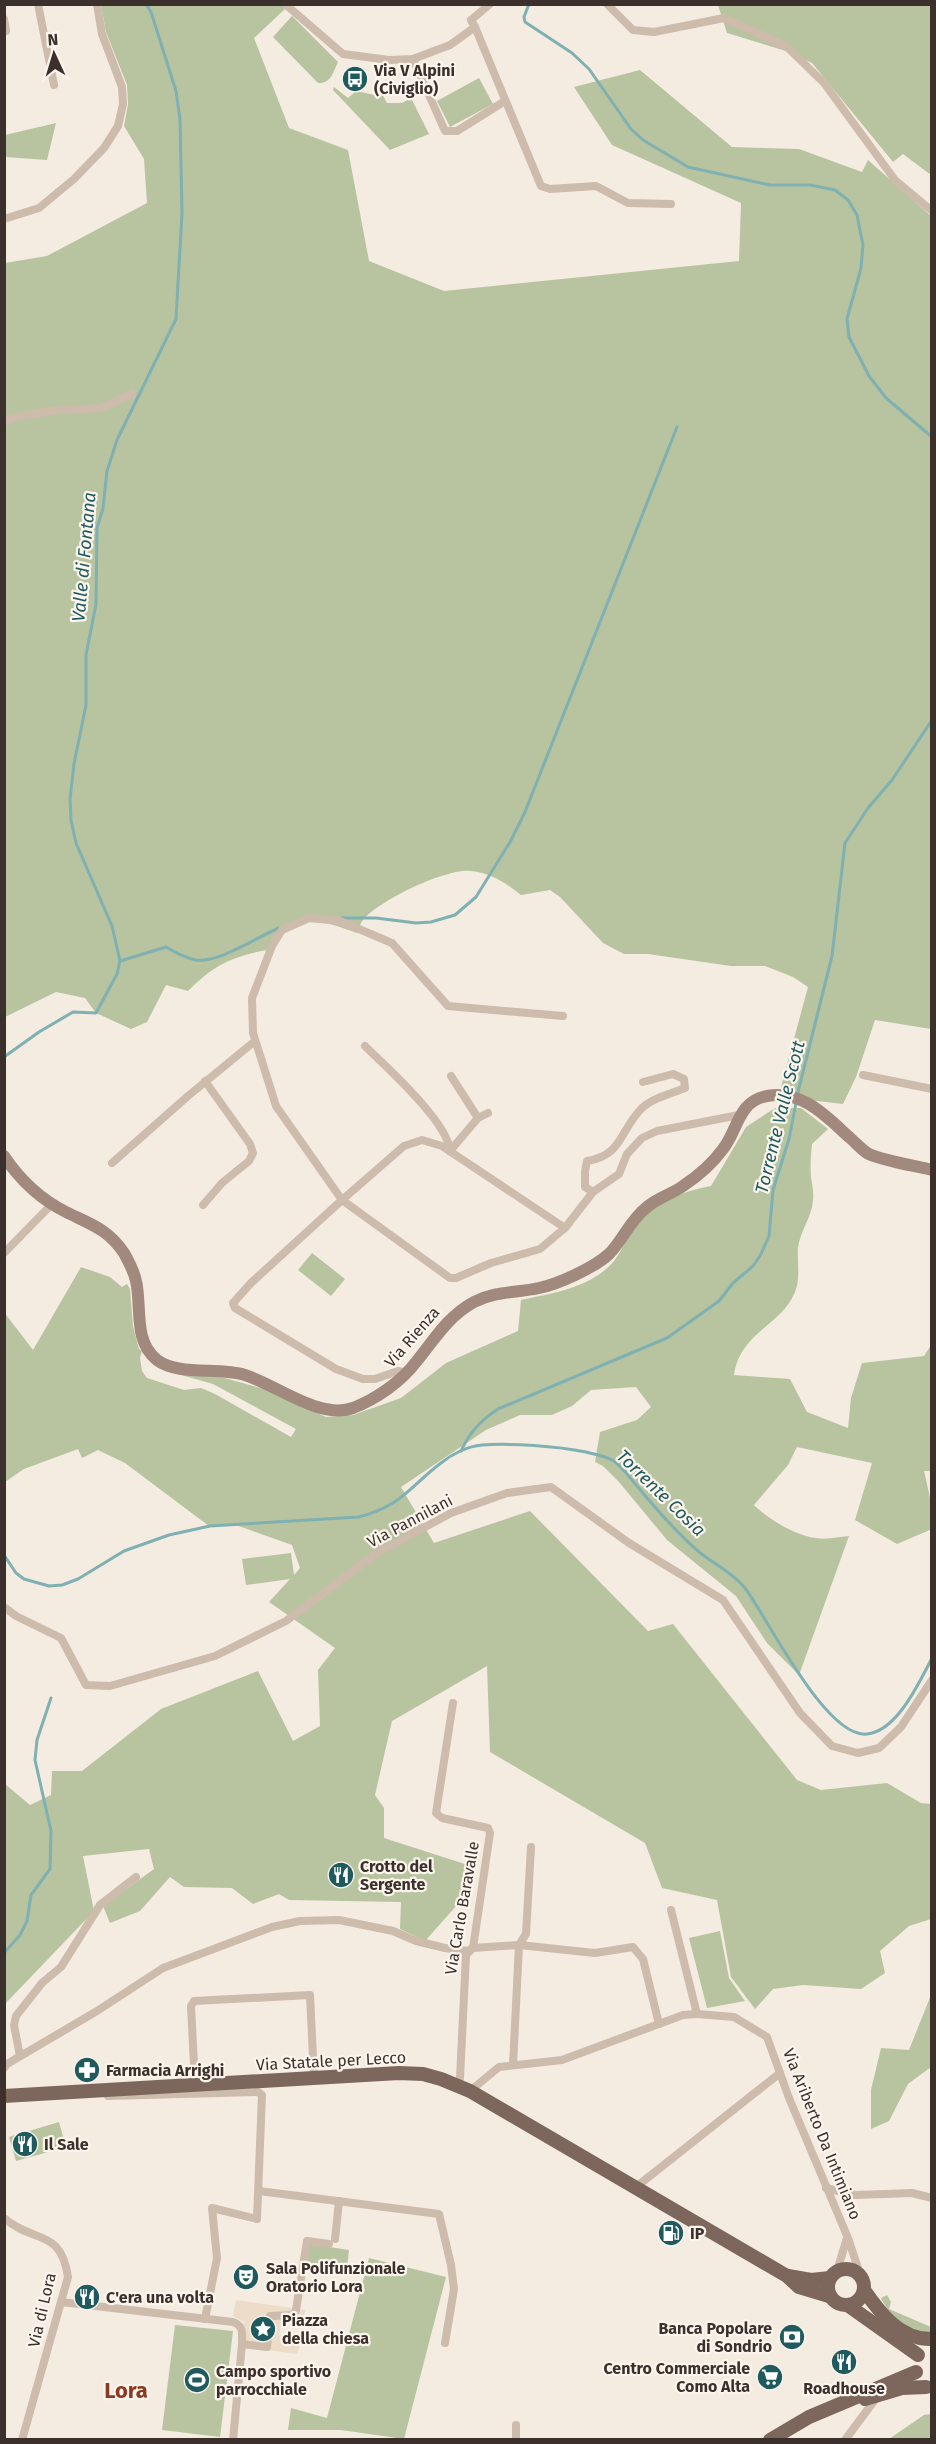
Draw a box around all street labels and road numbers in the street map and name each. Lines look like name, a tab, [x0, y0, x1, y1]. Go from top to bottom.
street label: Via Rienza	[381, 1303, 443, 1371]
street label: Via Pannilani	[364, 1491, 456, 1551]
street label: Via Carlo Baravalle	[441, 1840, 483, 1976]
street label: Via Ariberto Da Intimiano	[779, 2046, 865, 2222]
street label: Via Statale per Lecco	[256, 2048, 406, 2074]
street label: Via di Lora	[24, 2271, 60, 2349]

